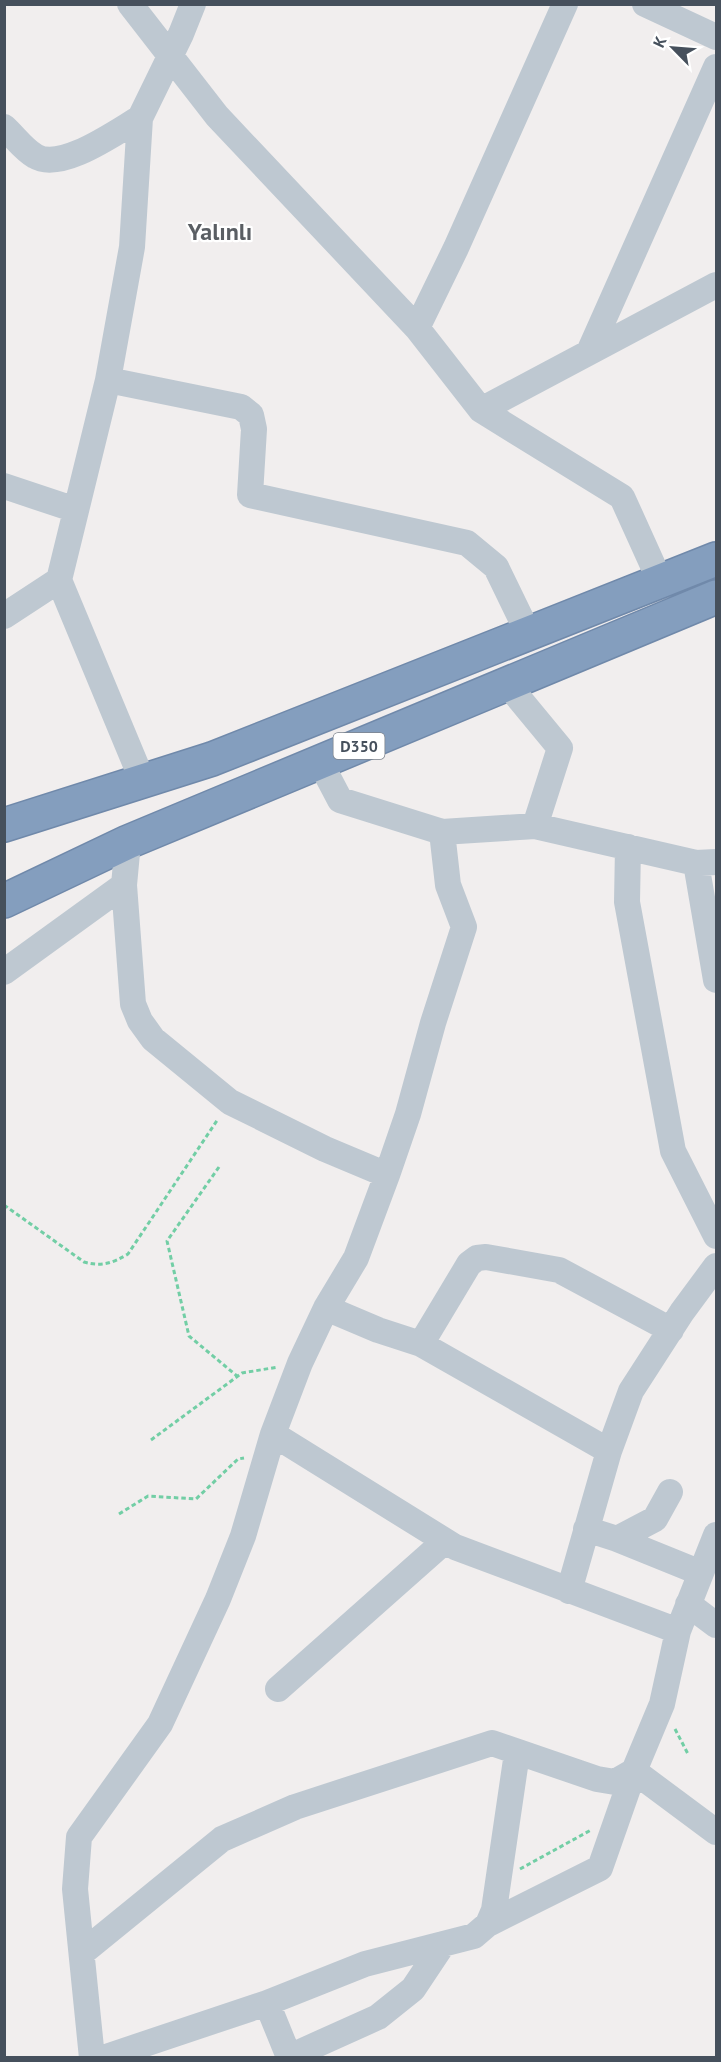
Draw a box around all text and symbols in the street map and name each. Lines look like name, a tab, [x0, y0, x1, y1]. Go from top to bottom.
north arrow	[643, 18, 703, 78]
text: K	[648, 33, 671, 50]
district label: Yalınlı	[187, 216, 252, 247]
road number: D350	[334, 733, 385, 759]

